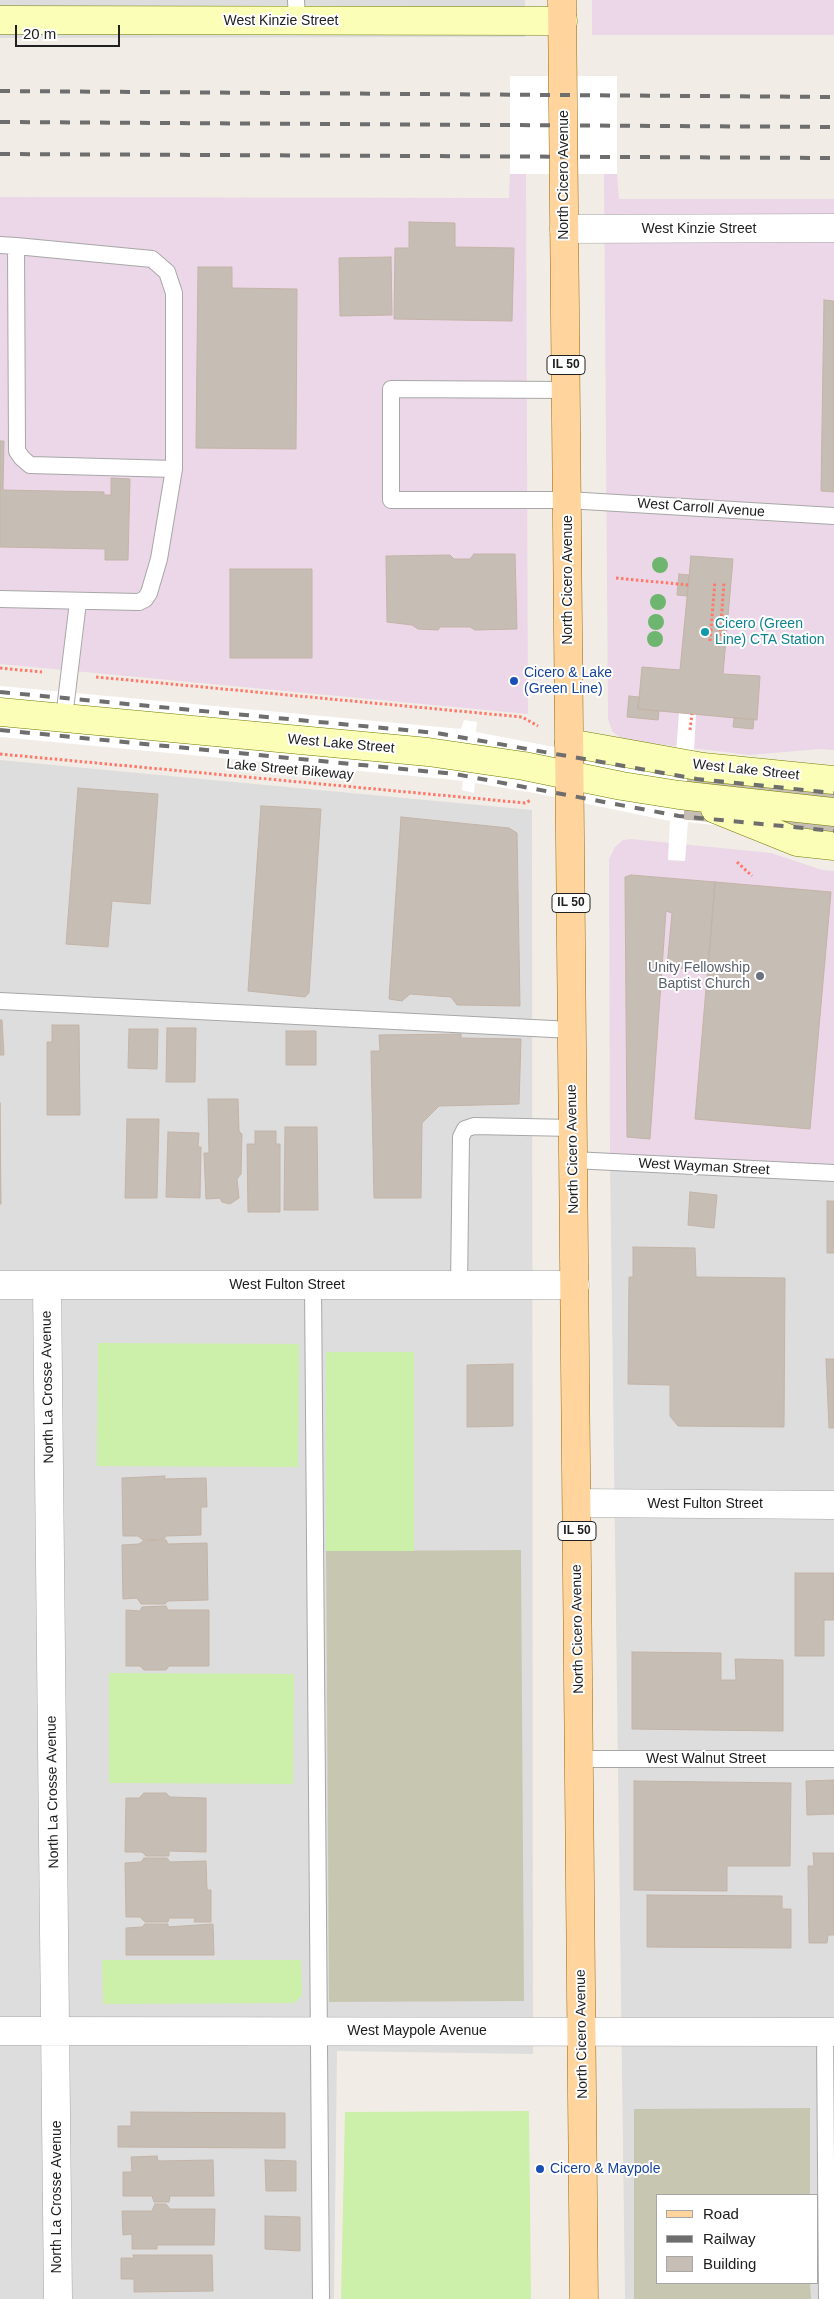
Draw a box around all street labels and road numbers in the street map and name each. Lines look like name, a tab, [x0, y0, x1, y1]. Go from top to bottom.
street label: West Kinzie Street	[224, 13, 338, 29]
street label: North Cicero Avenue	[556, 110, 572, 240]
street label: West Kinzie Street	[642, 221, 756, 237]
road number: IL 50	[547, 356, 585, 374]
street label: West Carroll Avenue	[637, 495, 765, 521]
street label: North Cicero Avenue	[560, 515, 576, 645]
street label: West Lake Street	[287, 731, 395, 757]
street label: Lake Street Bikeway	[226, 756, 354, 784]
street label: West Lake Street	[692, 756, 800, 784]
road number: IL 50	[552, 894, 590, 912]
street label: North Cicero Avenue	[563, 1084, 583, 1214]
street label: West Wayman Street	[638, 1155, 770, 1179]
street label: West Fulton Street	[229, 1277, 345, 1293]
street label: North La Crosse Avenue	[38, 1310, 58, 1464]
street label: West Fulton Street	[647, 1496, 763, 1512]
road number: IL 50	[558, 1522, 596, 1540]
street label: North Cicero Avenue	[568, 1564, 588, 1694]
street label: North La Crosse Avenue	[43, 1715, 63, 1869]
street label: West Walnut Street	[646, 1751, 766, 1767]
street label: North Cicero Avenue	[572, 1969, 592, 2099]
street label: West Maypole Avenue	[347, 2023, 487, 2039]
street label: North La Crosse Avenue	[49, 2120, 65, 2274]

